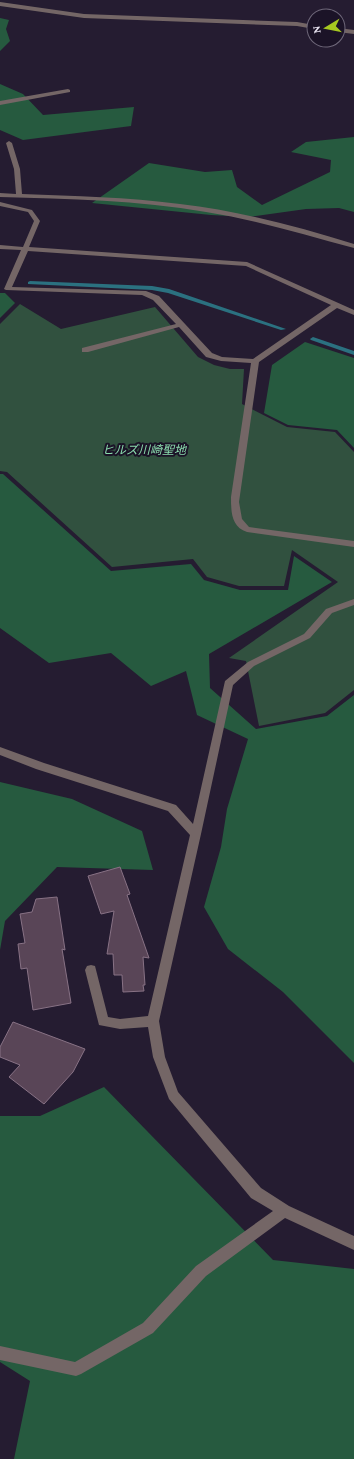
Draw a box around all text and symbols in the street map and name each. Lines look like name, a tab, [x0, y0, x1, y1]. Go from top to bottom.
north arrow	[306, 8, 346, 48]
text: N	[310, 25, 323, 34]
park label: ヒルズ川崎聖地	[102, 443, 188, 457]

